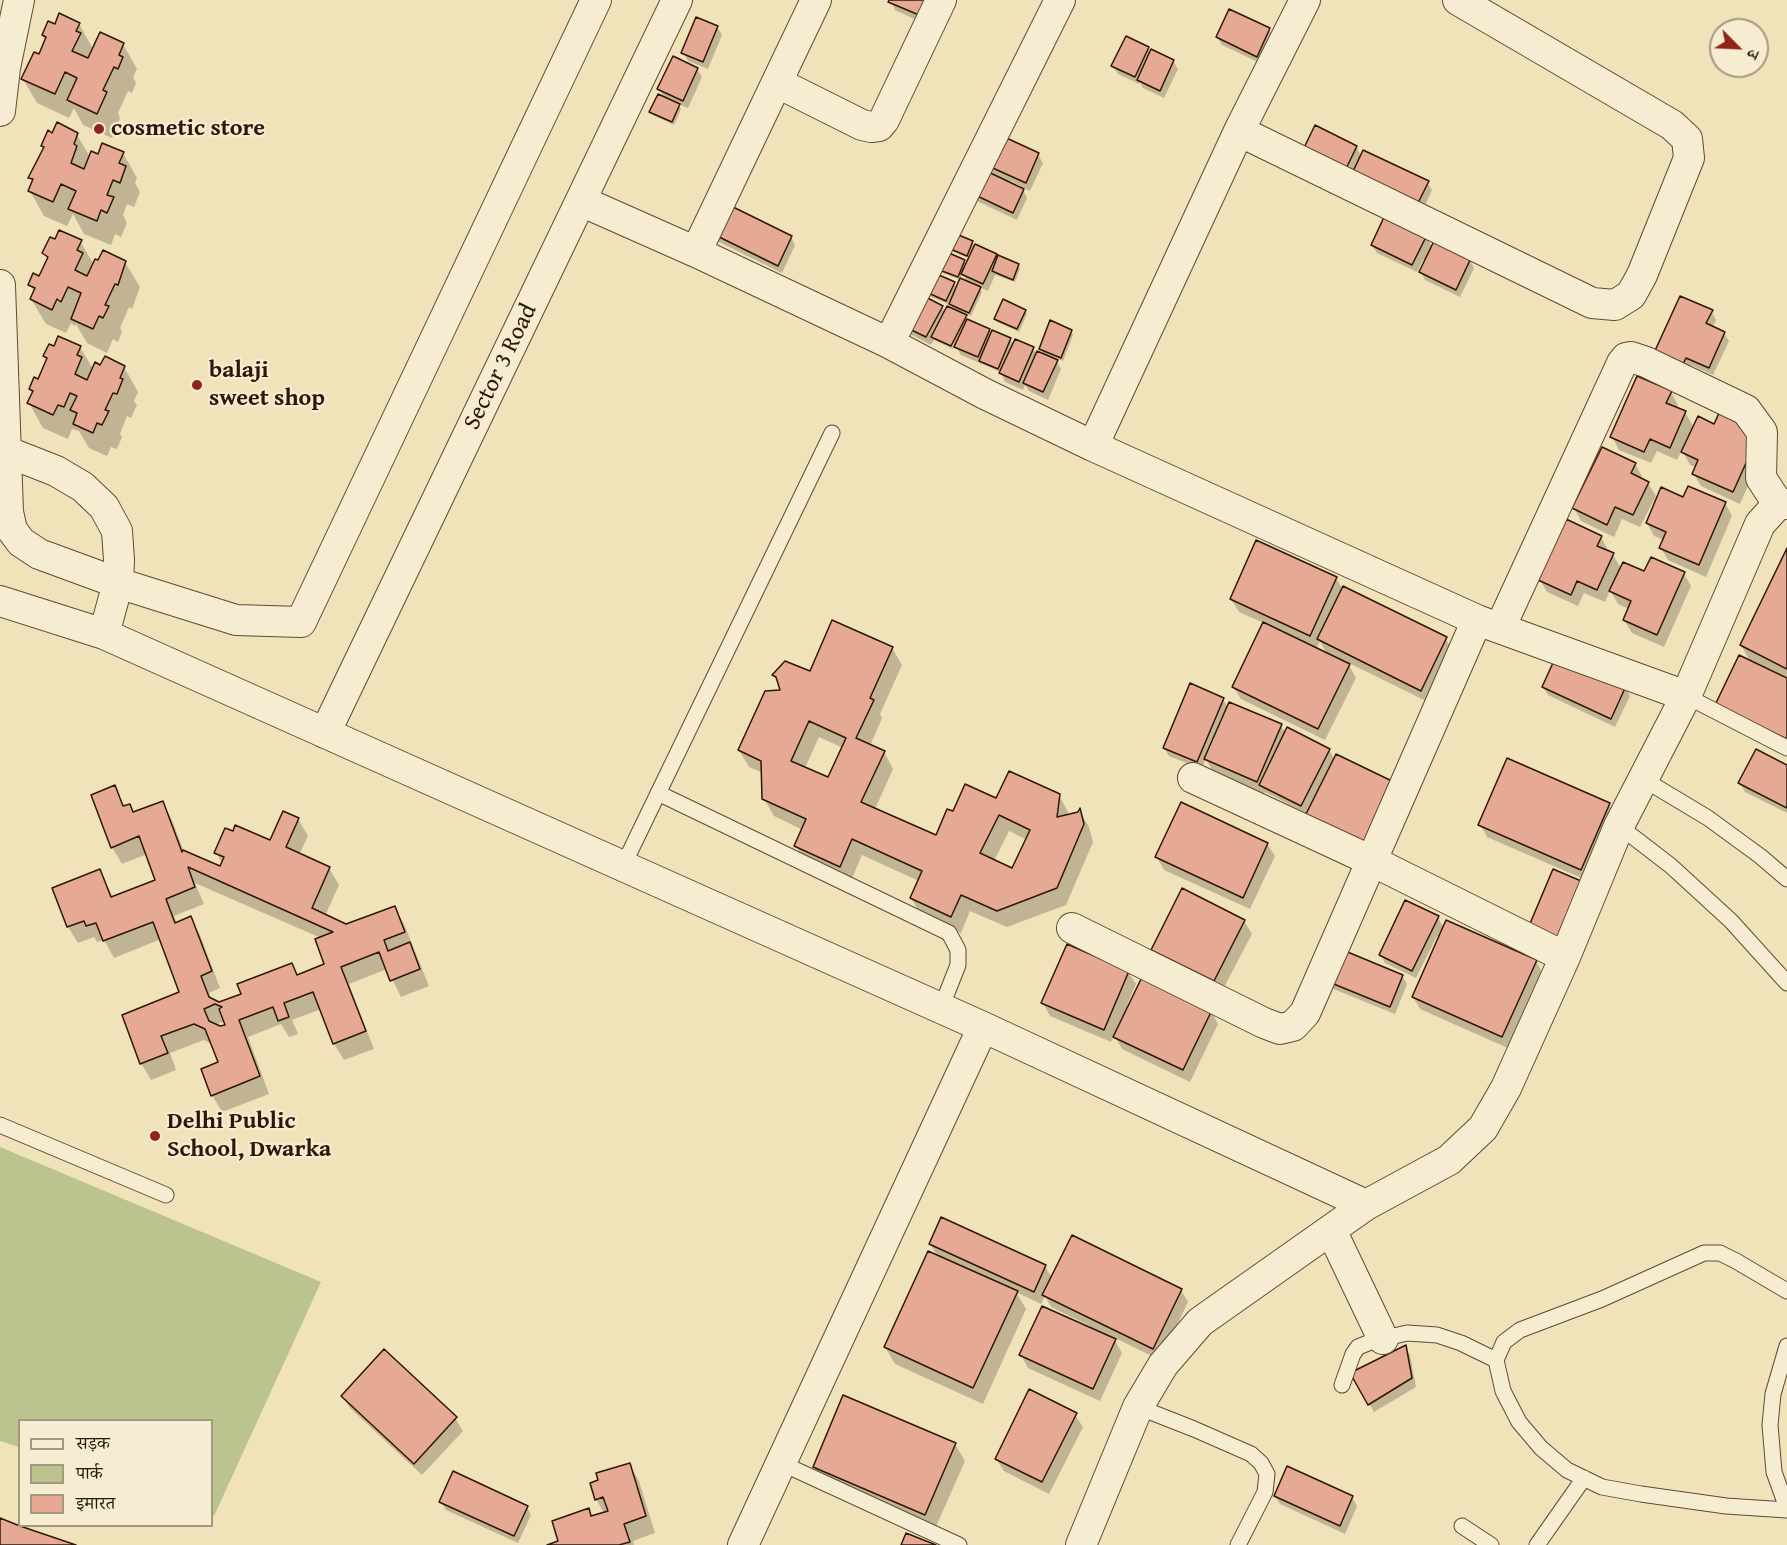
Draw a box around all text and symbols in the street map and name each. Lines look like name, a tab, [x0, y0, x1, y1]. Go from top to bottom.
north arrow	[1709, 18, 1769, 78]
text: उ	[1741, 46, 1766, 63]
place label: cosmetic store	[111, 115, 265, 143]
marker: cosmetic store	[92, 122, 106, 136]
street label: Sector 3 Road	[458, 299, 544, 435]
place label: balaji sweet shop	[209, 357, 325, 413]
marker: balaji sweet shop	[190, 378, 204, 392]
place label: Delhi Public School, Dwarka	[167, 1108, 331, 1164]
marker: Delhi Public School, Dwarka	[148, 1129, 162, 1143]
legend	[18, 1419, 213, 1527]
text: सड़क	[76, 1429, 110, 1456]
text: पार्क	[76, 1459, 103, 1486]
text: इमारत	[76, 1489, 115, 1516]

